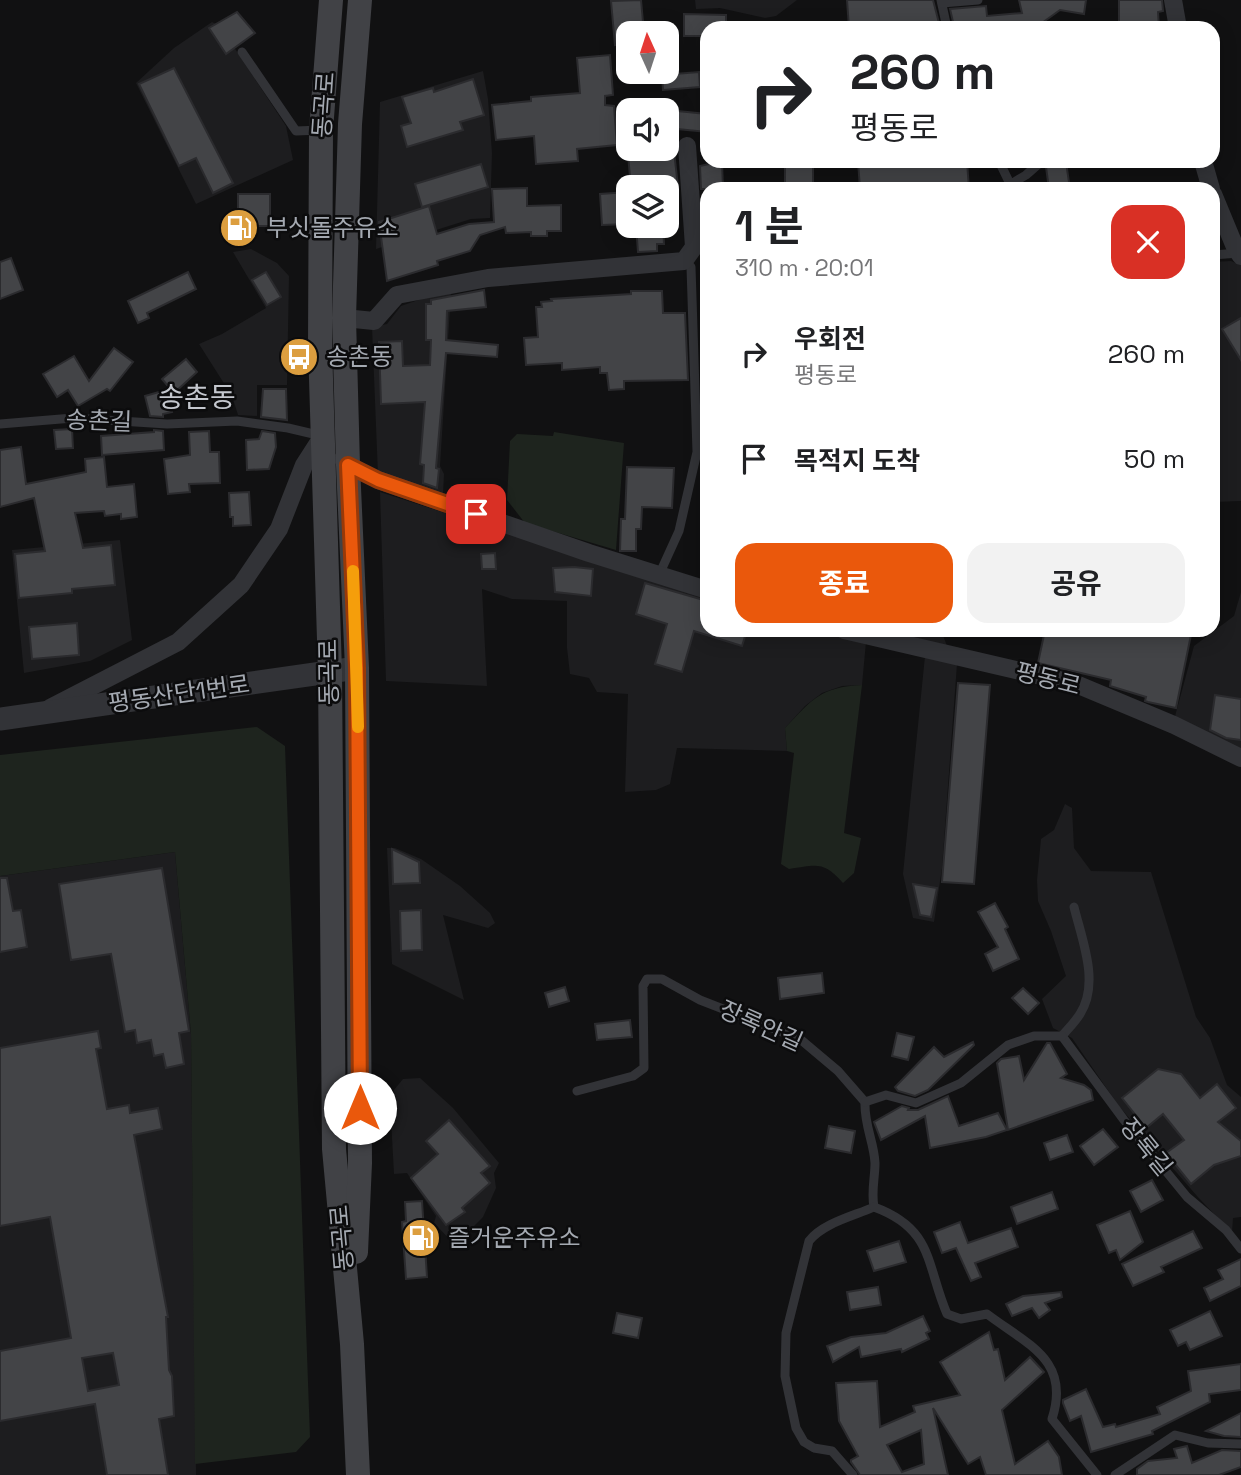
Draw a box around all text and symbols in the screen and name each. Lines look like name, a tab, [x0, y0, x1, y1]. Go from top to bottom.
north arrow	[616, 21, 679, 84]
map controls	[616, 21, 679, 238]
text: 260 m	[850, 41, 995, 103]
icon: right	[735, 49, 826, 140]
street label: 동곡로	[306, 71, 341, 139]
button: sound	[616, 98, 679, 161]
text: 평동로	[850, 108, 938, 148]
button: layers	[616, 175, 679, 238]
text: 1 분	[735, 200, 803, 253]
button: close	[1111, 205, 1185, 279]
fuel station icon: 부싯돌주유소	[218, 207, 260, 249]
place label: 부싯돌주유소	[266, 212, 398, 243]
text: 310 m · 20:01	[735, 253, 874, 283]
text: 우회전	[794, 322, 866, 356]
icon: right	[735, 335, 773, 373]
bus stop icon: 송촌동	[278, 336, 320, 378]
text: 260 m	[1108, 337, 1185, 371]
place label: 송촌동	[326, 341, 392, 372]
text: 평동로	[794, 360, 857, 390]
district label: 송촌동	[158, 379, 236, 415]
street label: 송촌길	[65, 404, 133, 437]
icon: arrive	[735, 440, 773, 478]
text: 50 m	[1124, 442, 1185, 476]
text: 목적지 도착	[794, 444, 920, 478]
pin	[446, 484, 506, 544]
icon: arrive	[457, 495, 495, 533]
button: 종료	[735, 543, 953, 623]
button: 공유	[967, 543, 1185, 623]
street label: 동곡로	[312, 639, 345, 705]
street label: 평동로	[1012, 655, 1084, 702]
street label: 평동산단1번로	[106, 668, 252, 719]
street label: 장록안길	[715, 993, 808, 1058]
position arrow	[323, 1071, 397, 1145]
street label: 장록길	[1113, 1111, 1179, 1182]
street label: 동곡로	[323, 1204, 360, 1272]
fuel station icon: 즐거운주유소	[400, 1217, 442, 1259]
place label: 즐거운주유소	[448, 1222, 580, 1253]

